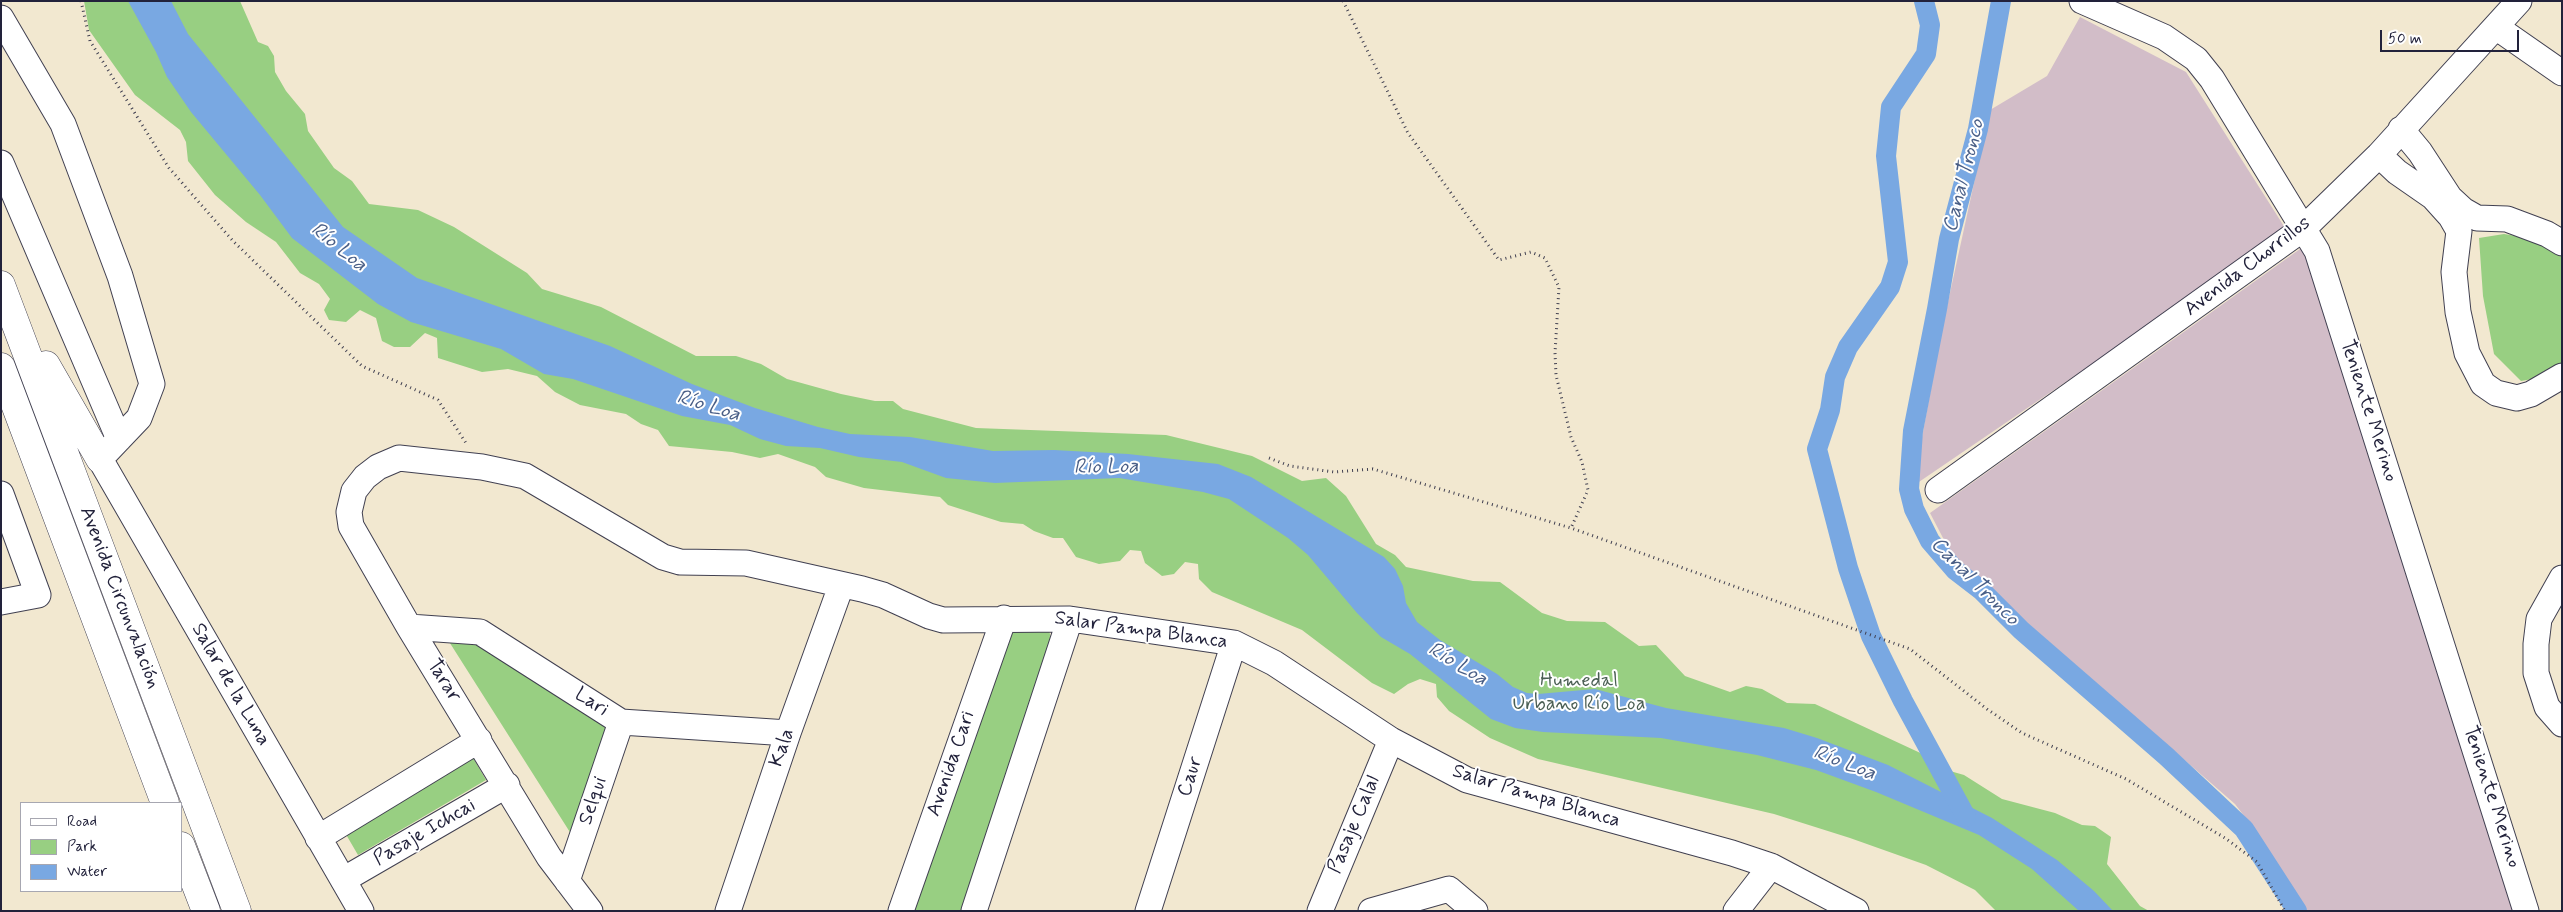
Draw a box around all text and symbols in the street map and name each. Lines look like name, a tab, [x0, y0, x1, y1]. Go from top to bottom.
scale bar	[2383, 20, 2522, 52]
text: 50 m	[2388, 29, 2422, 49]
water label: Canal Tronco	[1939, 117, 1991, 235]
street label: Avenida Chorrillos	[2180, 212, 2316, 322]
water label: Río Loa	[305, 218, 371, 278]
street label: Teniente Merino	[2334, 337, 2402, 485]
water label: Río Loa	[673, 385, 743, 429]
water label: Río Loa	[1073, 455, 1139, 481]
street label: Avenida Circunvalación	[73, 504, 165, 692]
water label: Canal Tronco	[1924, 532, 2024, 632]
street label: Salar Pampa Blanca	[1053, 607, 1229, 655]
street label: Salar de la Luna	[185, 620, 275, 750]
water label: Río Loa	[1423, 638, 1491, 692]
street label: Tarar	[421, 655, 465, 707]
park label: Humedal Urbano Río Loa	[1513, 670, 1645, 717]
street label: Lari	[570, 683, 612, 723]
street label: Avenida Cari	[923, 708, 981, 820]
street label: Teniente Merino	[2457, 723, 2525, 871]
street label: Kala	[765, 726, 801, 770]
water label: Río Loa	[1809, 741, 1879, 787]
street label: Caur	[1173, 754, 1209, 800]
street label: Salar Pampa Blanca	[1449, 760, 1623, 834]
street label: Pasaje Calal	[1324, 772, 1386, 878]
street label: Selqui	[575, 774, 613, 828]
street label: Pasaje Ichcai	[370, 794, 480, 872]
legend	[20, 802, 182, 892]
text: Road	[67, 812, 97, 832]
text: Park	[67, 837, 97, 857]
text: Water	[67, 862, 107, 882]

